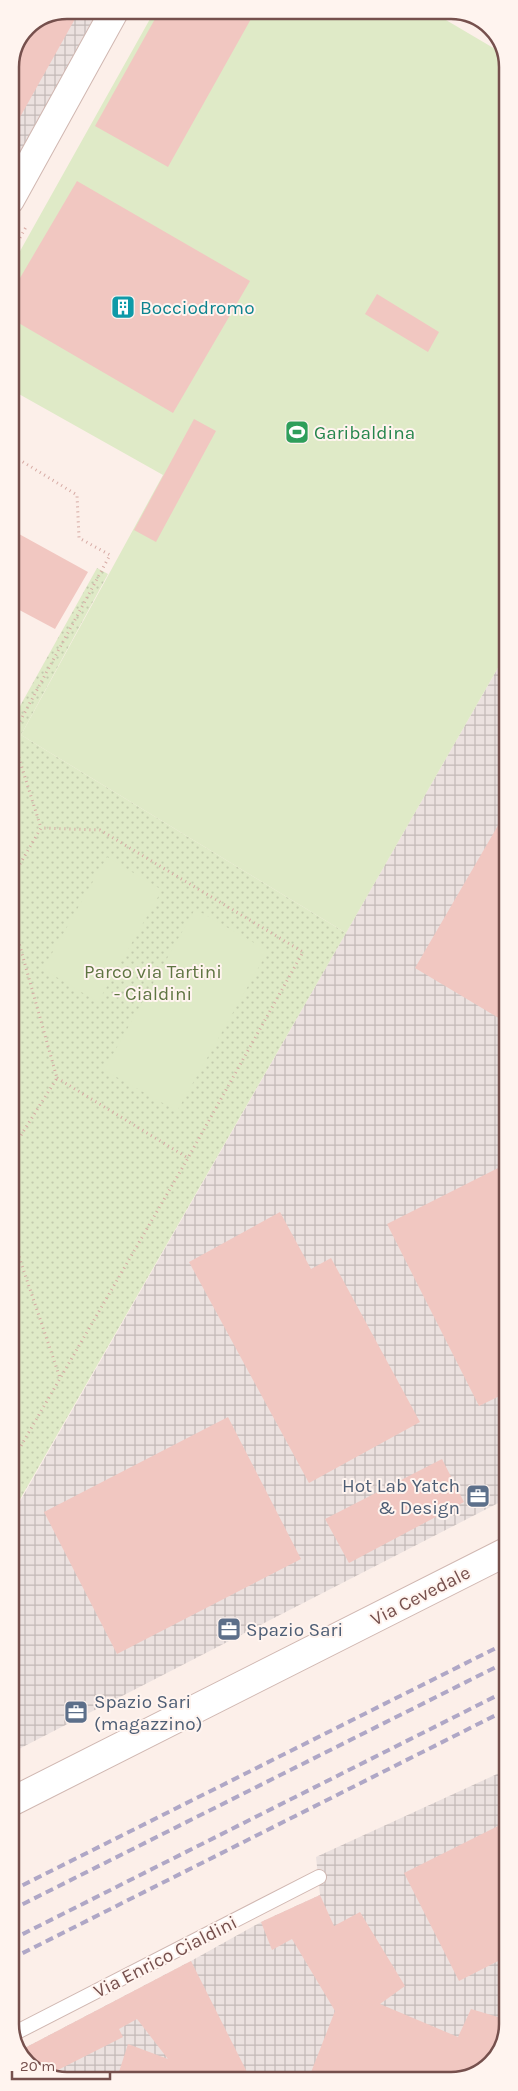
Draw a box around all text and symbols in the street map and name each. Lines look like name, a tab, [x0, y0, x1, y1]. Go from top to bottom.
building icon: Bocciodromo	[110, 294, 136, 320]
place label: Bocciodromo	[140, 297, 255, 319]
sports icon: Garibaldina	[284, 419, 310, 445]
place label: Garibaldina	[314, 422, 415, 444]
park label: Parco via Tartini - Cialdini	[84, 961, 222, 1005]
place label: Hot Lab Yatch & Design	[342, 1475, 460, 1519]
office icon: Hot Lab Yatch & Design	[465, 1483, 491, 1509]
street label: Via Cevedale	[367, 1561, 474, 1630]
office icon: Spazio Sari	[216, 1616, 242, 1642]
place label: Spazio Sari	[246, 1619, 343, 1641]
place label: Spazio Sari (magazzino)	[94, 1691, 202, 1735]
office icon: Spazio Sari (magazzino)	[63, 1699, 89, 1725]
street label: Via Enrico Cialdini	[90, 1911, 241, 2003]
scale bar	[12, 2048, 110, 2080]
text: 20 m	[20, 2057, 55, 2075]

